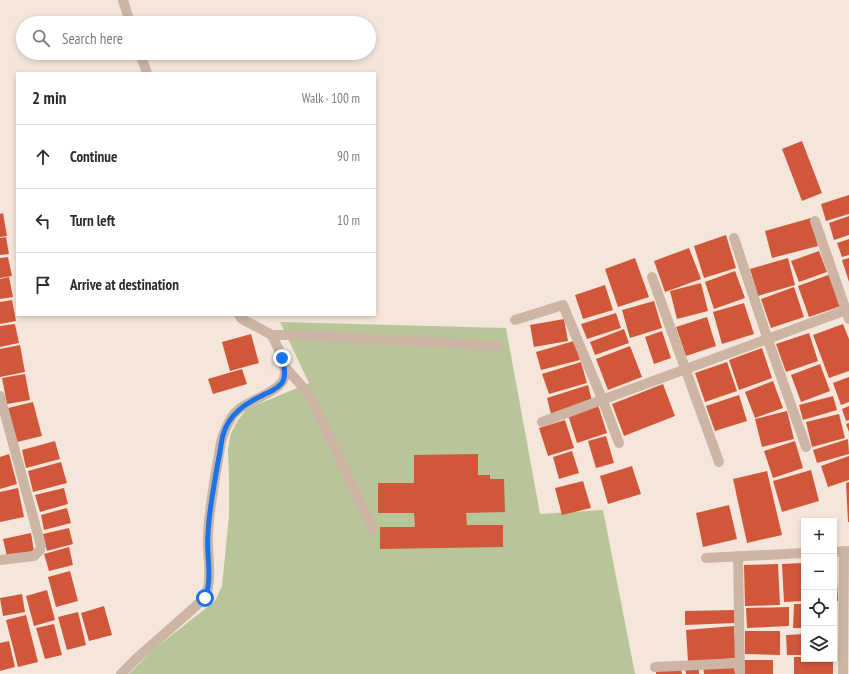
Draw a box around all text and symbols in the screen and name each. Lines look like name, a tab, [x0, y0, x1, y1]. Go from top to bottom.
search box	[16, 16, 376, 60]
icon: search	[30, 27, 52, 49]
text: Search here	[62, 29, 123, 48]
text: 2 min	[32, 87, 66, 109]
text: Walk · 100 m	[302, 90, 360, 107]
icon: ahead	[32, 146, 54, 168]
text: Continue	[70, 147, 117, 166]
text: 90 m	[337, 148, 360, 165]
icon: left	[32, 210, 54, 232]
text: Turn left	[70, 211, 115, 230]
text: 10 m	[337, 212, 360, 229]
icon: arrive	[32, 274, 54, 296]
text: Arrive at destination	[70, 275, 179, 294]
route end	[273, 349, 291, 367]
map controls	[801, 518, 837, 662]
button: +	[801, 518, 837, 554]
button: −	[801, 554, 837, 590]
route start	[196, 589, 214, 607]
button: locate	[801, 590, 837, 626]
button: layers	[801, 626, 837, 662]

